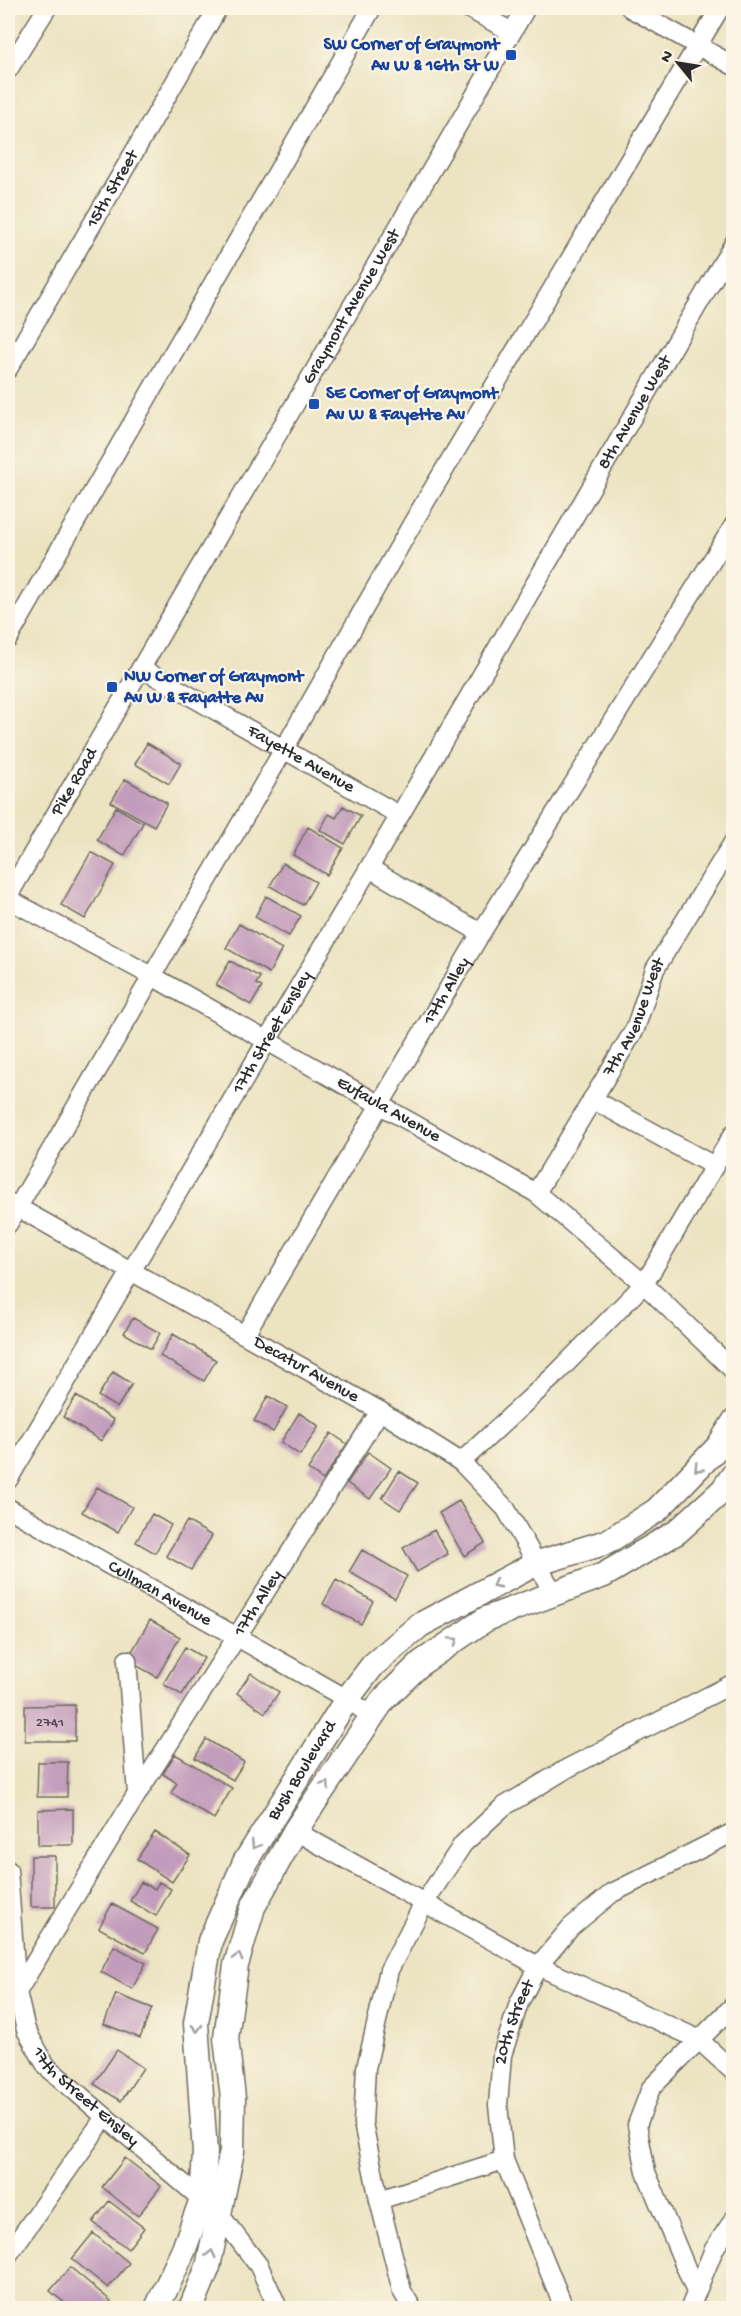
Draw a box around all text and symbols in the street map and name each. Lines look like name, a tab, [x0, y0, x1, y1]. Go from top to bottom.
north arrow	[648, 33, 708, 93]
place label: SW Corner of Graymont Av W & 16th St W	[323, 35, 501, 77]
marker: SW Corner of Graymont Av W & 16th St W	[504, 48, 518, 62]
text: N	[657, 48, 679, 67]
street label: 15th Street	[81, 145, 144, 233]
street label: Graymont Avenue West	[298, 224, 406, 388]
street label: 8th Avenue West	[594, 350, 677, 473]
place label: SE Corner of Graymont Av W & Fayette Av	[325, 384, 499, 426]
marker: SE Corner of Graymont Av W & Fayette Av	[307, 397, 321, 411]
place label: NW Corner of Graymont Av W & Fayatte Av	[123, 667, 305, 709]
marker: NW Corner of Graymont Av W & Fayatte Av	[105, 680, 119, 694]
street label: Fayette Avenue	[243, 720, 359, 798]
street label: Pike Road	[46, 743, 103, 820]
street label: 17th Alley	[418, 953, 475, 1029]
street label: 7th Avenue West	[598, 953, 671, 1081]
street label: 17th Street Ensley	[227, 967, 317, 1098]
street label: Eufaula Avenue	[333, 1072, 445, 1148]
street label: Decatur Avenue	[249, 1331, 363, 1408]
one-way arrow	[694, 1461, 705, 1471]
street label: Cullman Avenue	[104, 1556, 216, 1631]
street label: 17th Alley	[229, 1566, 287, 1641]
one-way arrow	[492, 1577, 503, 1589]
one-way arrow	[448, 1637, 459, 1648]
house number: 2741	[36, 1714, 64, 1732]
street label: Bush Boulevard	[263, 1716, 342, 1825]
one-way arrow	[319, 1780, 330, 1791]
one-way arrow	[251, 1839, 263, 1849]
one-way arrow	[231, 1952, 244, 1962]
street label: 20th Street	[491, 1975, 540, 2065]
one-way arrow	[191, 2024, 203, 2033]
street label: 17th Street Ensley	[27, 2042, 143, 2151]
one-way arrow	[204, 2249, 217, 2259]

